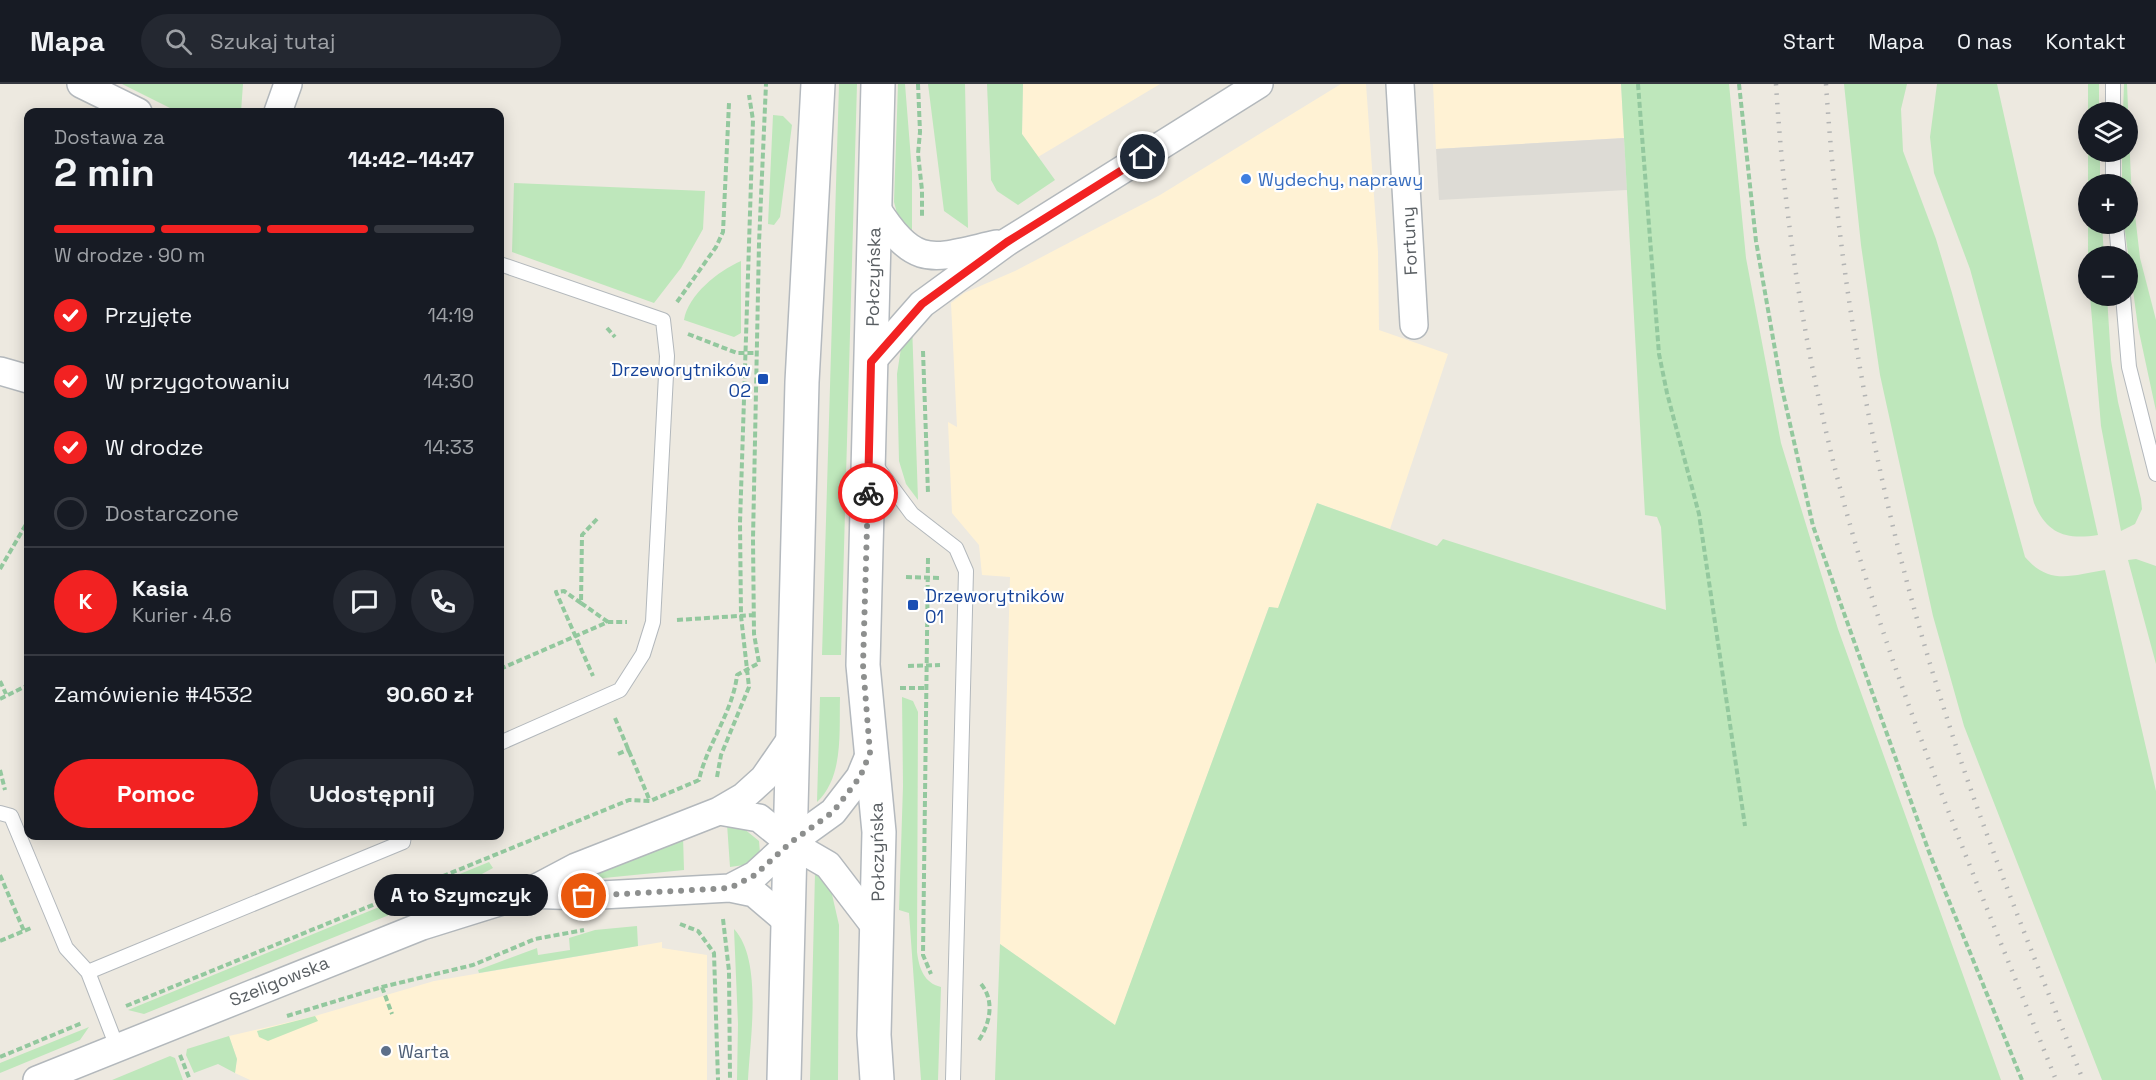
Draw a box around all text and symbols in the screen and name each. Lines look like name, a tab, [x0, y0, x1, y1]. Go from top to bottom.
search box	[141, 14, 561, 68]
text: Mapa	[30, 23, 105, 59]
icon: search	[162, 25, 195, 58]
text: Szukaj tutaj	[210, 27, 335, 55]
text: Start	[1783, 28, 1835, 55]
text: Mapa	[1868, 28, 1924, 55]
text: O nas	[1957, 28, 2012, 55]
text: Kontakt	[2045, 28, 2126, 55]
map controls	[2078, 102, 2138, 306]
button: layers	[2078, 102, 2138, 162]
text: Dostawa za	[54, 124, 165, 150]
pin	[1117, 131, 1168, 182]
icon: home	[1126, 140, 1159, 173]
text: 14:42–14:47	[348, 145, 474, 173]
text: 2 min	[54, 148, 155, 197]
place label: Wydechy, naprawy	[1258, 168, 1423, 191]
marker: Wydechy, naprawy	[1239, 172, 1253, 186]
button: +	[2078, 174, 2138, 234]
street label: Fortuny	[1396, 206, 1422, 276]
street label: Połczyńska	[861, 227, 885, 327]
text: W drodze · 90 m	[54, 242, 205, 268]
button: −	[2078, 246, 2138, 306]
icon: check	[54, 299, 87, 332]
text: Przyjęte	[105, 301, 192, 329]
text: 14:19	[427, 302, 474, 328]
place label: Drzeworytników 02	[611, 358, 751, 402]
icon: check	[54, 365, 87, 398]
text: W przygotowaniu	[105, 367, 290, 395]
text: 14:30	[423, 368, 474, 394]
marker: Drzeworytników 02	[756, 372, 770, 386]
icon: check	[54, 431, 87, 464]
text: W drodze	[105, 433, 204, 461]
text: 14:33	[424, 434, 474, 460]
courier	[838, 463, 898, 523]
icon: bike	[852, 477, 885, 510]
text: Dostarczone	[105, 499, 239, 527]
button: chat	[333, 570, 396, 633]
button: phone	[411, 570, 474, 633]
text: Kasia	[132, 574, 189, 602]
place label: Drzeworytników 01	[925, 584, 1065, 628]
text: K	[79, 587, 92, 615]
marker: Drzeworytników 01	[906, 598, 920, 612]
text: Kurier · 4.6	[132, 602, 232, 628]
text: Zamówienie #4532	[54, 680, 253, 708]
text: 90.60 zł	[386, 680, 474, 708]
button: Pomoc	[54, 759, 258, 828]
button: Udostępnij	[270, 759, 474, 828]
street label: Połczyńska	[865, 802, 889, 902]
pin	[558, 870, 609, 921]
callout: A to Szymczyk	[374, 875, 548, 917]
icon: bag	[567, 879, 600, 912]
text: A to Szymczyk	[391, 882, 532, 908]
street label: Szeligowska	[226, 951, 332, 1011]
place label: Warta	[398, 1040, 449, 1063]
marker: Warta	[379, 1044, 393, 1058]

